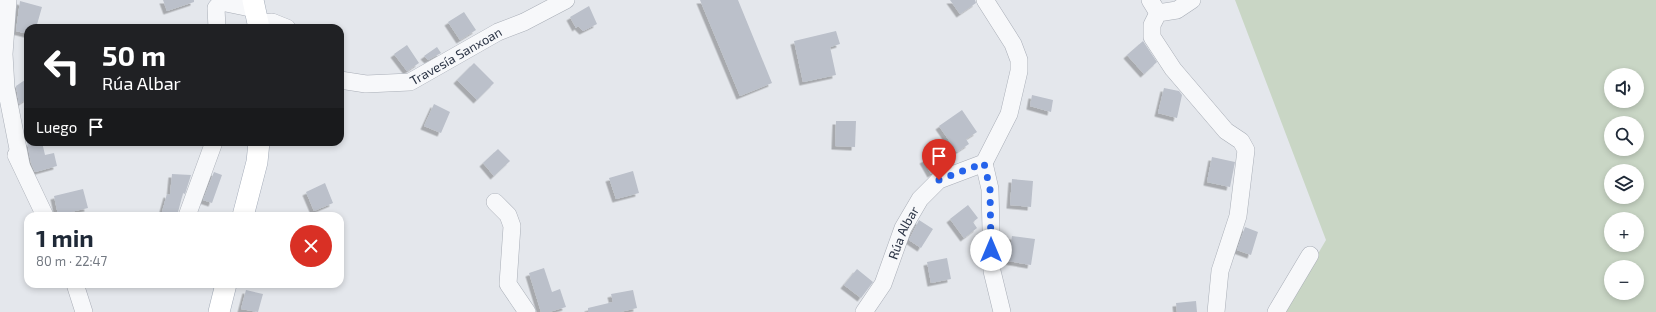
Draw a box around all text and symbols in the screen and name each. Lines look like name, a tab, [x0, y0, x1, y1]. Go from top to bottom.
street label: Travesía Sanxoan	[407, 24, 505, 88]
text: 50 m	[102, 38, 166, 72]
icon: left	[36, 40, 88, 92]
map controls	[1604, 68, 1644, 300]
button: sound	[1604, 68, 1644, 108]
text: Rúa Albar	[102, 72, 181, 94]
icon: arrive	[85, 116, 107, 138]
button: search	[1604, 116, 1644, 156]
text: Luego	[36, 118, 77, 136]
pin	[922, 139, 956, 180]
icon: arrive	[928, 145, 950, 167]
button: layers	[1604, 164, 1644, 204]
street label: Rúa Albar	[884, 203, 922, 262]
button: +	[1604, 212, 1644, 252]
text: 1 min	[36, 223, 94, 252]
button: close	[290, 225, 332, 267]
position arrow	[970, 229, 1012, 271]
text: 80 m · 22:47	[36, 253, 107, 269]
button: −	[1604, 260, 1644, 300]

